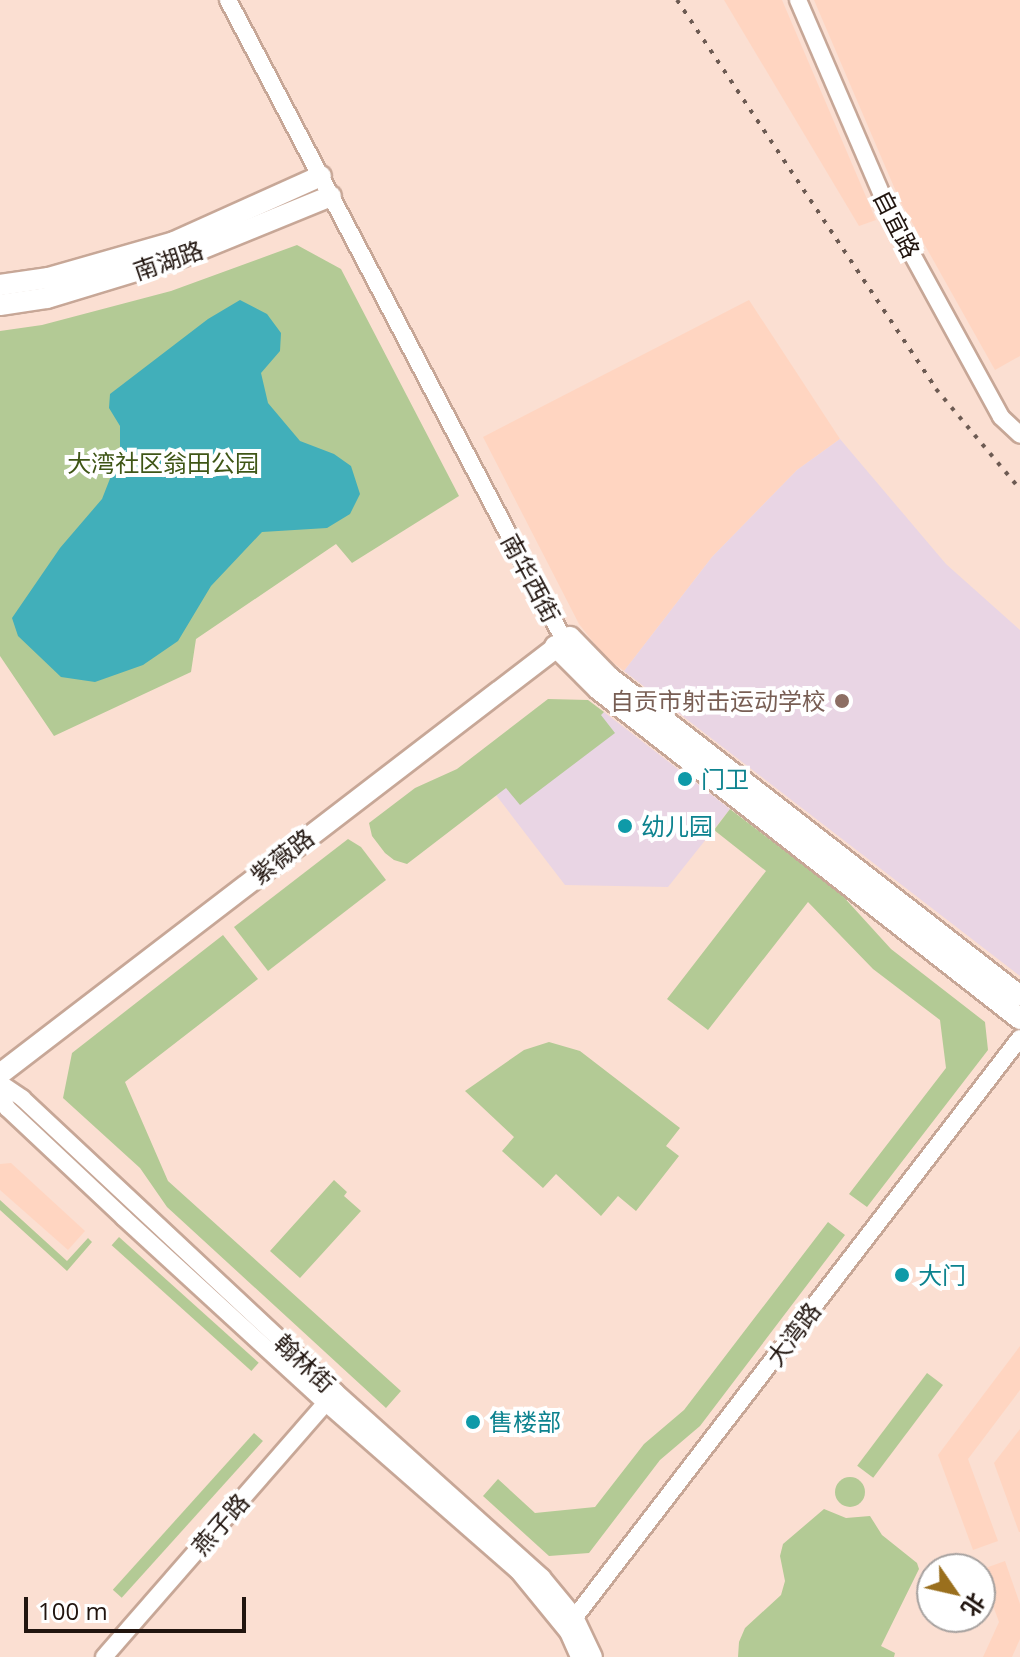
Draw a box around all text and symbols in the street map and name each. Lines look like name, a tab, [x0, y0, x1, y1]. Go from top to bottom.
street label: 自宜路	[868, 185, 926, 263]
street label: 南湖路	[129, 235, 207, 285]
park label: 大湾社区翁田公园	[67, 449, 259, 477]
street label: 南华西街	[496, 529, 566, 627]
place label: 自贡市射击运动学校	[610, 687, 826, 715]
marker: 自贡市射击运动学校	[833, 692, 851, 710]
place label: 门卫	[701, 765, 749, 793]
marker: 门卫	[676, 770, 694, 788]
place label: 幼儿园	[641, 812, 713, 840]
marker: 幼儿园	[616, 817, 634, 835]
street label: 紫薇路	[245, 822, 319, 890]
place label: 大门	[918, 1261, 966, 1289]
marker: 大门	[893, 1266, 911, 1284]
street label: 大湾路	[760, 1297, 826, 1371]
street label: 翰林街	[269, 1328, 341, 1398]
place label: 售楼部	[489, 1408, 561, 1436]
marker: 售楼部	[464, 1413, 482, 1431]
street label: 燕子路	[186, 1487, 254, 1561]
north arrow	[916, 1553, 996, 1633]
scale bar	[28, 1581, 250, 1631]
text: 北	[956, 1588, 993, 1623]
text: 100 m	[38, 1594, 108, 1627]

